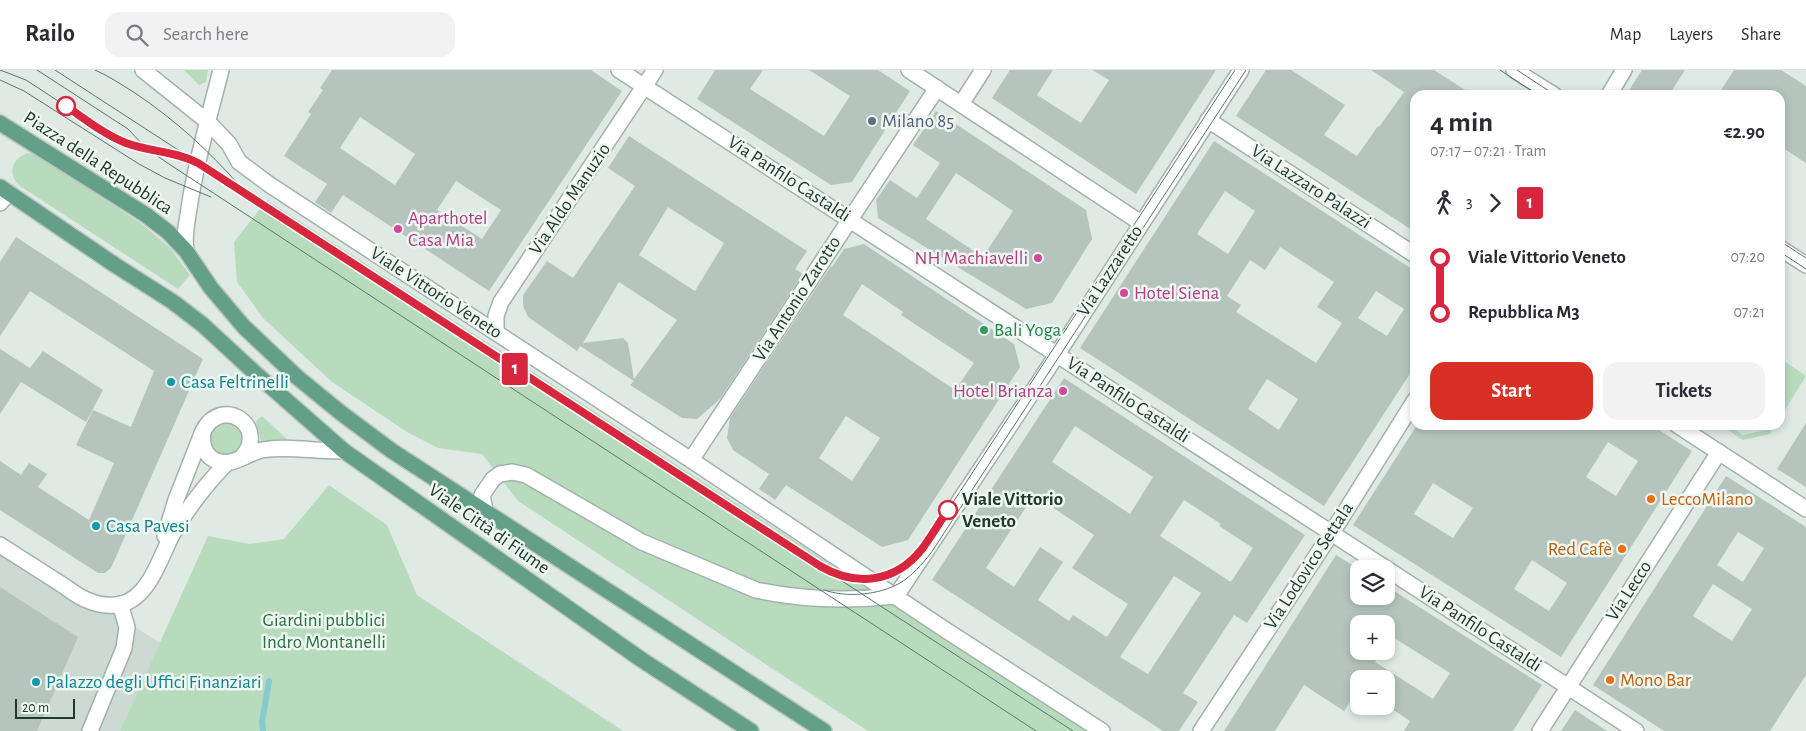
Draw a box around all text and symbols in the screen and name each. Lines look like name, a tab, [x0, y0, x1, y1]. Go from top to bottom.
search box	[105, 12, 455, 57]
icon: search	[123, 21, 151, 49]
text: Railo	[25, 22, 75, 46]
text: Search here	[163, 25, 249, 44]
text: Map	[1610, 26, 1641, 44]
text: Layers	[1669, 26, 1713, 44]
text: Share	[1741, 26, 1781, 44]
unlabelled marker	[56, 96, 76, 116]
street label: Piazza della Repubblica	[20, 108, 176, 218]
text: 4 min	[1430, 109, 1493, 137]
place label: Milano 85	[882, 112, 954, 131]
marker: Milano 85	[866, 115, 878, 127]
text: €2.90	[1724, 123, 1765, 142]
street label: Via Panfilo Castaldi	[724, 132, 854, 226]
street label: Via Aldo Manuzio	[526, 140, 614, 258]
street label: Via Lazzaro Palazzi	[1248, 141, 1374, 233]
text: 07:17 – 07:21 · Tram	[1430, 143, 1546, 159]
icon: walk	[1430, 189, 1458, 217]
icon: forward	[1481, 189, 1509, 217]
text: 3	[1466, 194, 1473, 210]
text: 1	[1527, 194, 1533, 212]
place label: Aparthotel Casa Mia	[408, 209, 488, 250]
street label: Via Lazzaretto	[1074, 222, 1146, 320]
marker: Aparthotel Casa Mia	[392, 223, 404, 235]
street label: Via Antonio Zarotto	[750, 233, 844, 365]
street label: Viale Vittorio Veneto	[367, 243, 505, 343]
text: Viale Vittorio Veneto	[1468, 248, 1626, 267]
place label: NH Machiavelli	[914, 249, 1028, 268]
text: 07:20	[1730, 249, 1765, 265]
marker: NH Machiavelli	[1032, 252, 1044, 264]
place label: Hotel Siena	[1134, 284, 1219, 303]
marker: Hotel Siena	[1118, 287, 1130, 299]
text: Repubblica M3	[1468, 303, 1580, 322]
text: 07:21	[1733, 304, 1765, 320]
place label: Bali Yoga	[994, 321, 1062, 340]
marker: Bali Yoga	[978, 324, 990, 336]
line badge: 1	[499, 353, 531, 385]
street label: Via Panfilo Castaldi	[1063, 353, 1193, 447]
text: 1	[512, 360, 518, 378]
button: Start	[1430, 362, 1593, 420]
button: Tickets	[1603, 362, 1765, 420]
place label: Casa Feltrinelli	[181, 373, 289, 392]
marker: Casa Feltrinelli	[165, 376, 177, 388]
place label: Hotel Brianza	[953, 382, 1053, 401]
marker: Hotel Brianza	[1057, 385, 1069, 397]
street label: Viale Città di Fiume	[425, 480, 553, 578]
place label: Viale Vittorio Veneto	[962, 490, 1063, 531]
place label: LeccoMilano	[1661, 490, 1753, 509]
marker: LeccoMilano	[1645, 493, 1657, 505]
street label: Via Lodovico Settala	[1261, 499, 1357, 633]
marker: Viale Vittorio Veneto	[938, 500, 958, 520]
place label: Casa Pavesi	[106, 517, 190, 536]
marker: Casa Pavesi	[90, 520, 102, 532]
place label: Red Cafè	[1548, 540, 1612, 559]
marker: Red Cafè	[1616, 543, 1628, 555]
street label: Via Lecco	[1603, 557, 1655, 625]
map controls	[1350, 560, 1395, 715]
button: layers	[1350, 560, 1395, 605]
street label: Via Panfilo Castaldi	[1415, 582, 1545, 676]
park label: Giardini pubblici Indro Montanelli	[262, 611, 386, 652]
button: +	[1350, 615, 1395, 660]
button: −	[1350, 670, 1395, 715]
place label: Mono Bar	[1620, 671, 1691, 690]
place label: Palazzo degli Uffici Finanziari	[46, 673, 262, 692]
marker: Mono Bar	[1604, 674, 1616, 686]
marker: Palazzo degli Uffici Finanziari	[30, 676, 42, 688]
scale bar	[15, 696, 75, 719]
text: 20 m	[22, 701, 49, 715]

